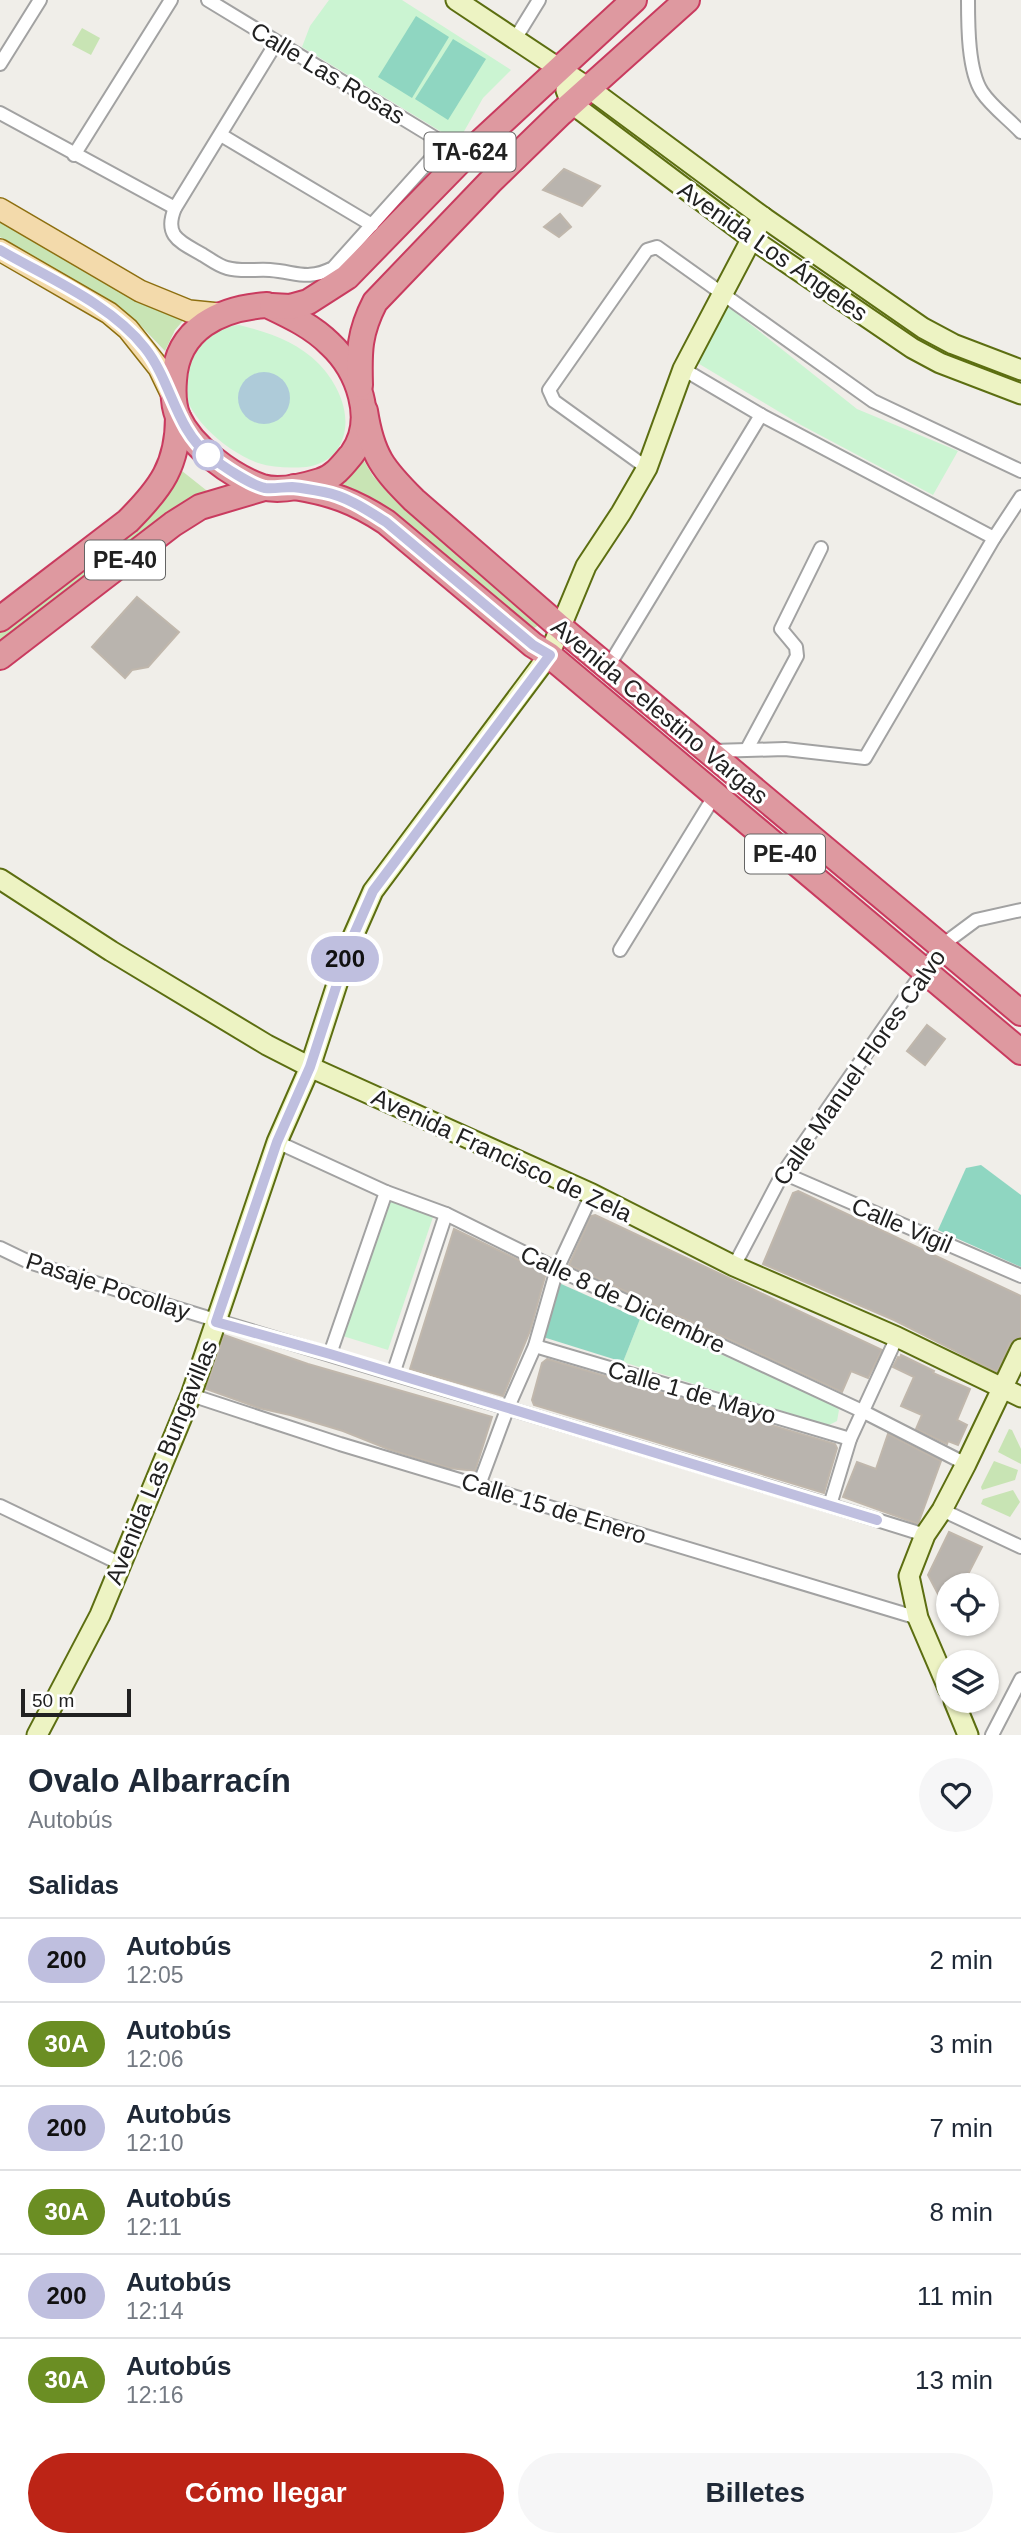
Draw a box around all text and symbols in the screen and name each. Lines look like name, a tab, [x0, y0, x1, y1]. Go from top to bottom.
street label: Calle Las Rosas	[246, 16, 410, 130]
road number: TA-624	[424, 132, 516, 172]
street label: Avenida Los Ángeles	[673, 175, 873, 327]
unlabelled marker	[193, 440, 223, 470]
road number: PE-40	[85, 540, 165, 580]
street label: Avenida Celestino Vargas	[546, 613, 774, 809]
road number: PE-40	[745, 834, 825, 874]
line badge: 200	[305, 936, 385, 982]
street label: Calle Manuel Flores Calvo	[767, 944, 951, 1190]
text: 200	[325, 945, 365, 972]
street label: Avenida Francisco de Zela	[368, 1083, 637, 1227]
street label: Calle Vigil	[848, 1192, 956, 1258]
street label: Calle 8 de Diciembre	[516, 1240, 730, 1358]
street label: Pasaje Pocollay	[23, 1247, 193, 1325]
street label: Avenida Las Bungavillas	[100, 1336, 222, 1588]
street label: Calle 1 de Mayo	[605, 1355, 779, 1429]
street label: Calle 15 de Enero	[458, 1467, 650, 1549]
map controls	[936, 1573, 999, 1713]
button: locate	[936, 1573, 999, 1636]
button: layers	[936, 1650, 999, 1713]
scale bar	[21, 1686, 131, 1718]
text: 50 m	[32, 1690, 74, 1711]
button: heart	[919, 1758, 993, 1832]
text: Ovalo Albarracín	[28, 1762, 291, 1799]
text: Autobús	[28, 1807, 112, 1833]
text: Salidas	[28, 1870, 119, 1900]
text: Autobús	[126, 1931, 231, 1961]
text: 2 min	[929, 1945, 993, 1975]
text: 200	[46, 1946, 87, 1973]
text: 12:05	[126, 1962, 184, 1988]
text: Autobús	[126, 2015, 231, 2045]
text: 3 min	[929, 2029, 993, 2059]
text: 30A	[44, 2030, 89, 2057]
text: 12:06	[126, 2046, 184, 2072]
text: Autobús	[126, 2099, 231, 2129]
text: 7 min	[929, 2113, 993, 2143]
text: 200	[46, 2114, 87, 2141]
text: 12:10	[126, 2130, 184, 2156]
text: Autobús	[126, 2183, 231, 2213]
text: 8 min	[929, 2197, 993, 2227]
text: 30A	[44, 2198, 89, 2225]
text: 12:11	[126, 2214, 182, 2240]
text: Autobús	[126, 2267, 231, 2297]
text: 11 min	[917, 2281, 993, 2311]
text: 200	[46, 2282, 87, 2309]
text: 12:14	[126, 2298, 184, 2324]
text: Autobús	[126, 2351, 231, 2381]
text: 13 min	[915, 2365, 993, 2395]
text: 30A	[44, 2366, 89, 2393]
text: 12:16	[126, 2382, 184, 2408]
button: Cómo llegar	[28, 2453, 504, 2533]
button: Billetes	[518, 2453, 993, 2533]

